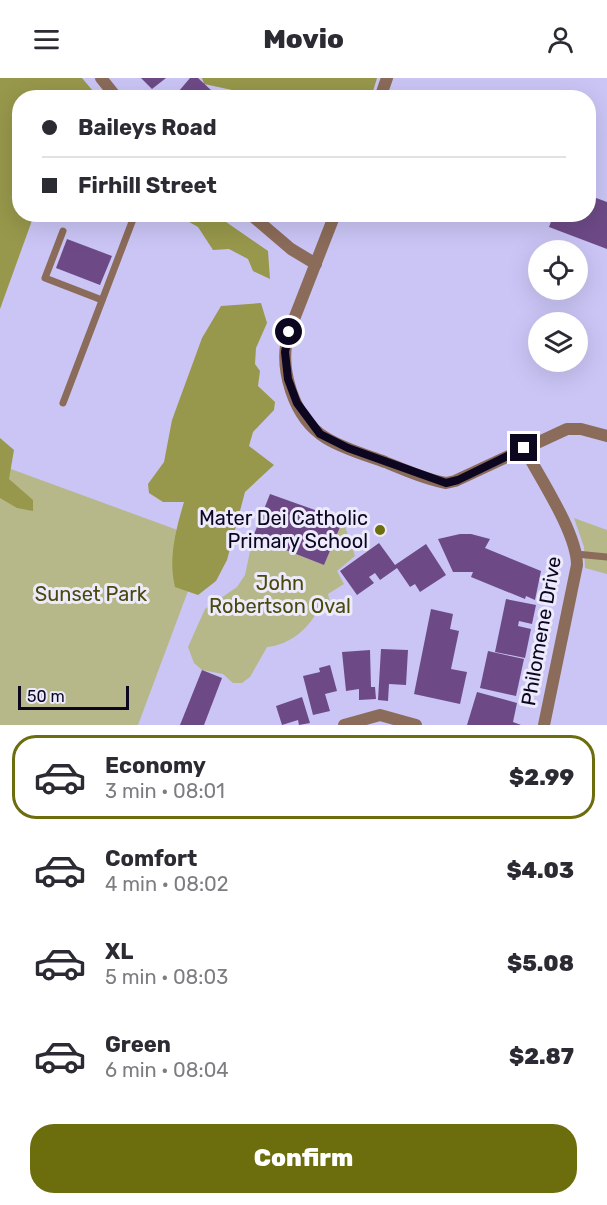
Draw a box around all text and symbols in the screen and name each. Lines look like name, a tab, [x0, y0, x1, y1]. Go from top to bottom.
icon: menu	[30, 23, 63, 56]
text: Movio	[263, 23, 344, 55]
icon: person	[544, 23, 577, 56]
text: Baileys Road	[78, 114, 217, 141]
text: Firhill Street	[78, 172, 217, 199]
map controls	[528, 240, 588, 372]
button: locate	[528, 240, 588, 300]
button: layers	[528, 312, 588, 372]
route start	[275, 318, 302, 345]
route end	[510, 434, 537, 461]
place label: Mater Dei Catholic Primary School	[199, 506, 368, 553]
marker: Mater Dei Catholic Primary School	[373, 523, 387, 537]
street label: Philomene Drive	[516, 554, 566, 708]
park label: John Robertson Oval	[209, 571, 351, 618]
park label: Sunset Park	[35, 582, 148, 606]
scale bar	[18, 683, 129, 710]
text: 50 m	[27, 687, 65, 706]
icon: car	[33, 750, 87, 804]
text: Economy	[105, 752, 206, 779]
text: $2.99	[509, 764, 574, 791]
text: 3 min · 08:01	[105, 779, 225, 803]
icon: car	[33, 843, 87, 897]
text: Comfort	[105, 845, 197, 872]
text: $4.03	[506, 857, 574, 884]
text: 4 min · 08:02	[105, 872, 228, 896]
icon: car	[33, 936, 87, 990]
text: XL	[105, 938, 133, 965]
text: $5.08	[507, 950, 574, 977]
text: 5 min · 08:03	[105, 965, 228, 989]
icon: car	[33, 1029, 87, 1083]
text: Green	[105, 1031, 171, 1058]
text: $2.87	[509, 1043, 574, 1070]
text: 6 min · 08:04	[105, 1058, 229, 1082]
button: Confirm	[30, 1124, 577, 1193]

